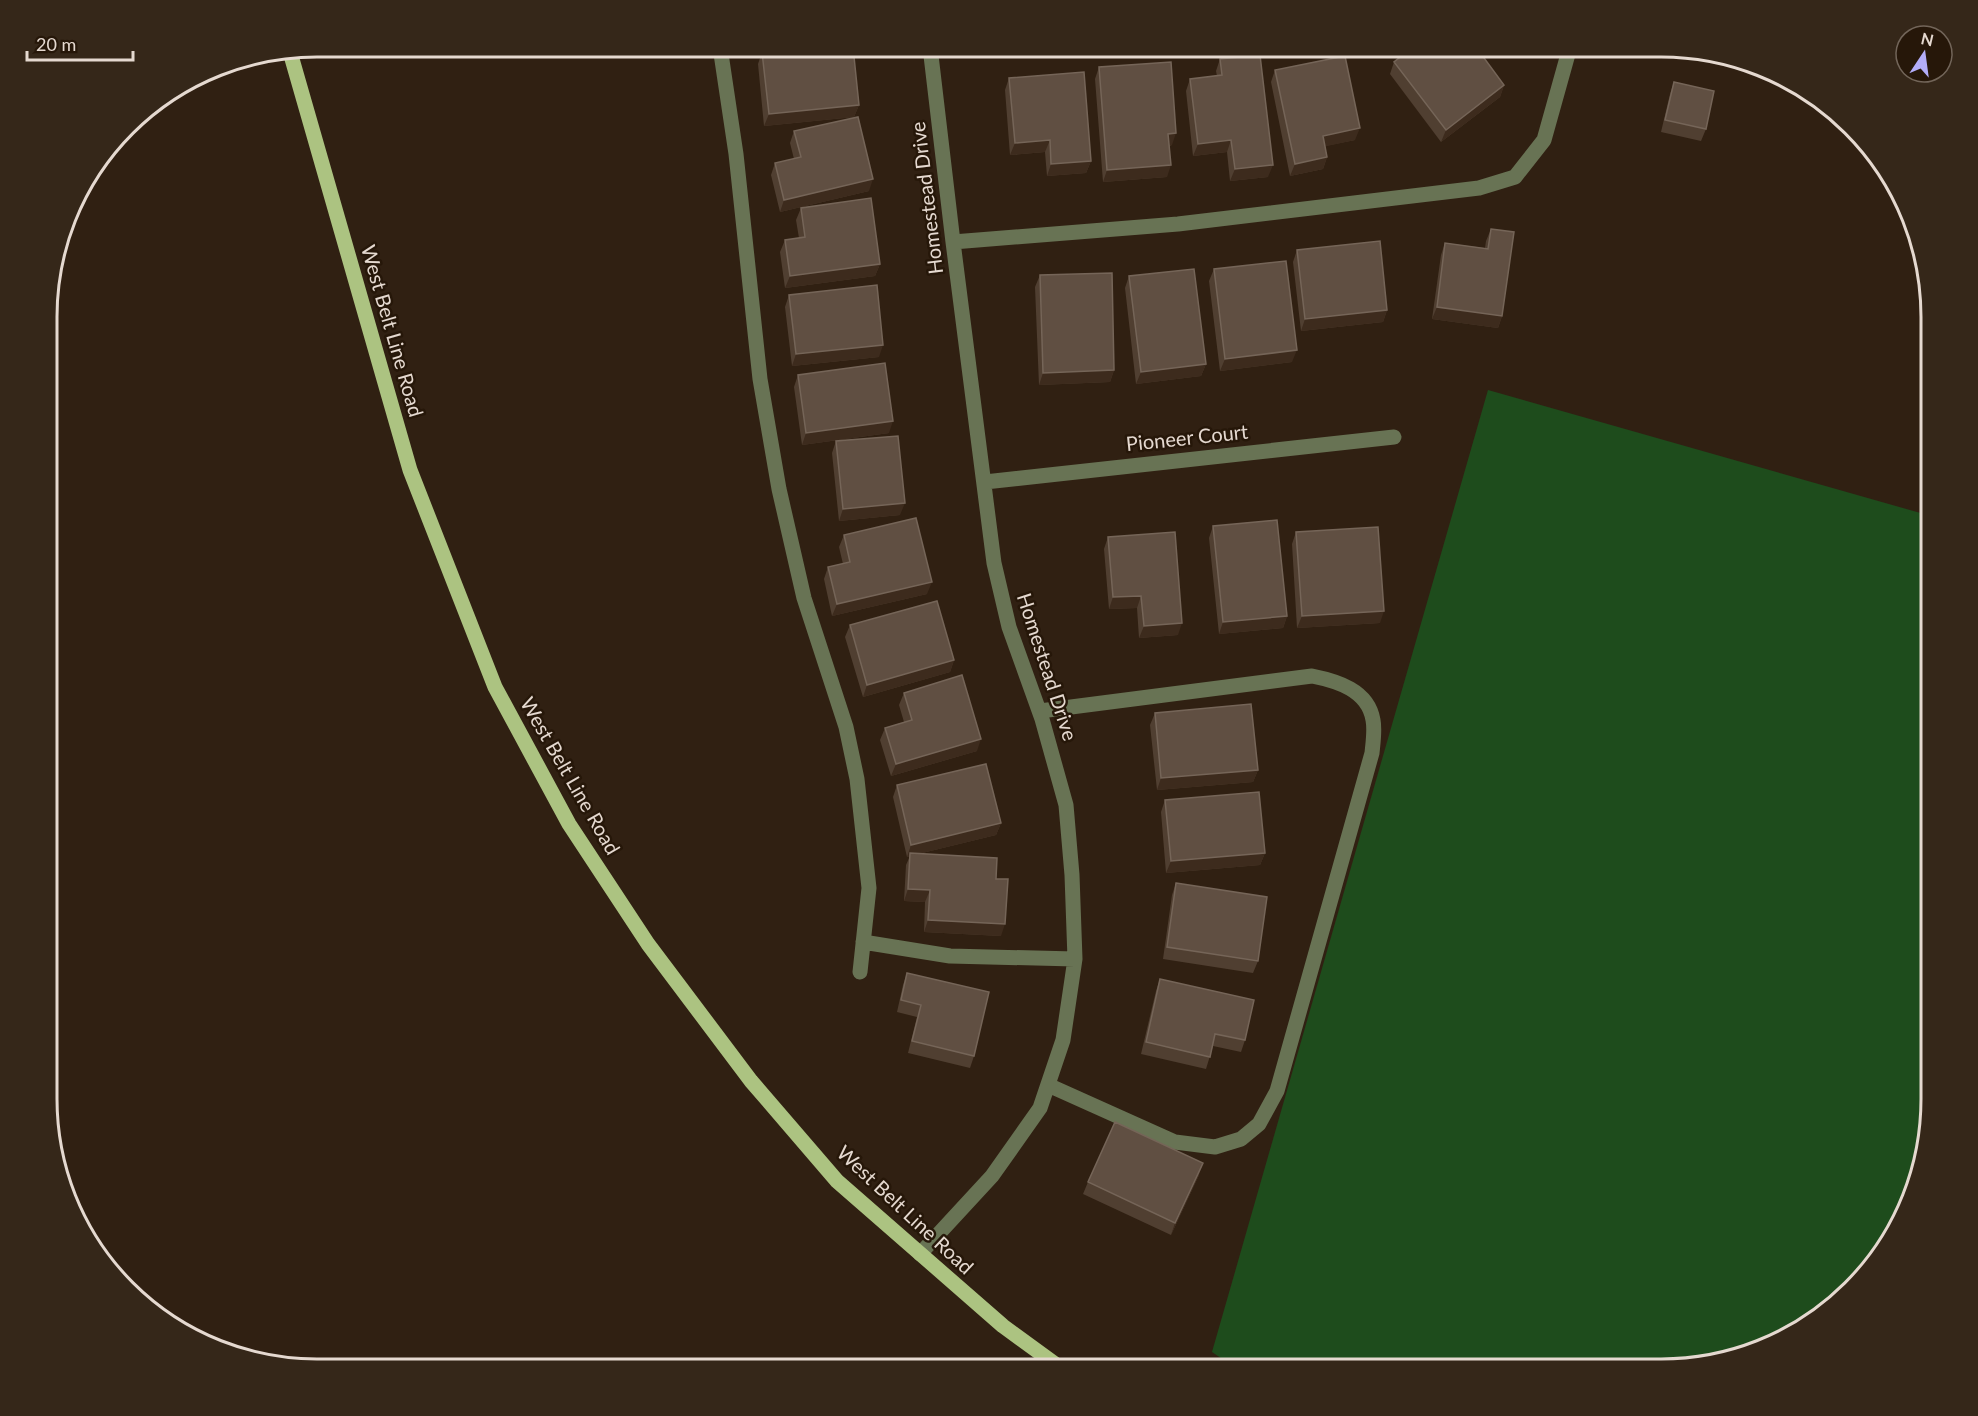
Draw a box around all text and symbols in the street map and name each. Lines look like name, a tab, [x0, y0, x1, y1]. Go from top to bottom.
scale bar	[27, 24, 134, 62]
north arrow	[1894, 24, 1954, 84]
text: N	[1919, 28, 1936, 50]
text: 20 m	[36, 33, 76, 55]
street label: Homestead Drive	[905, 120, 947, 276]
street label: West Belt Line Road	[357, 242, 429, 419]
street label: Pioneer Court	[1125, 419, 1249, 455]
street label: Homestead Drive	[1013, 590, 1083, 743]
street label: West Belt Line Road	[516, 693, 626, 858]
street label: West Belt Line Road	[833, 1140, 979, 1279]

